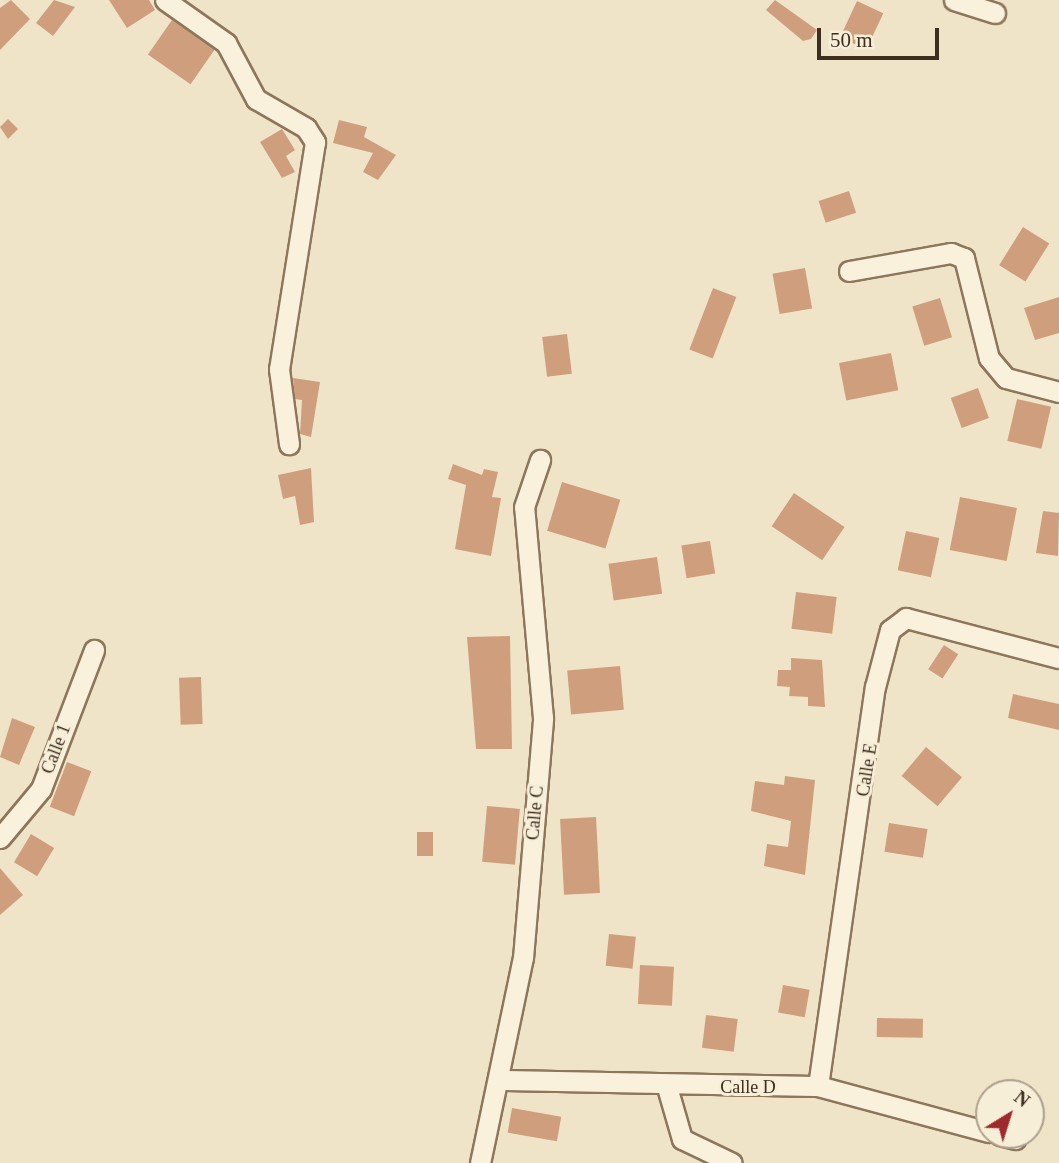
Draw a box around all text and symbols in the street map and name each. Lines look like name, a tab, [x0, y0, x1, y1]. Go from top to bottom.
scale bar	[821, 14, 944, 58]
text: 50 m	[830, 28, 873, 52]
street label: Calle 1	[37, 721, 75, 777]
street label: Calle E	[852, 742, 882, 798]
street label: Calle C	[522, 785, 548, 841]
street label: Calle D	[720, 1076, 776, 1098]
north arrow	[975, 1079, 1045, 1149]
text: N	[1010, 1086, 1034, 1111]

